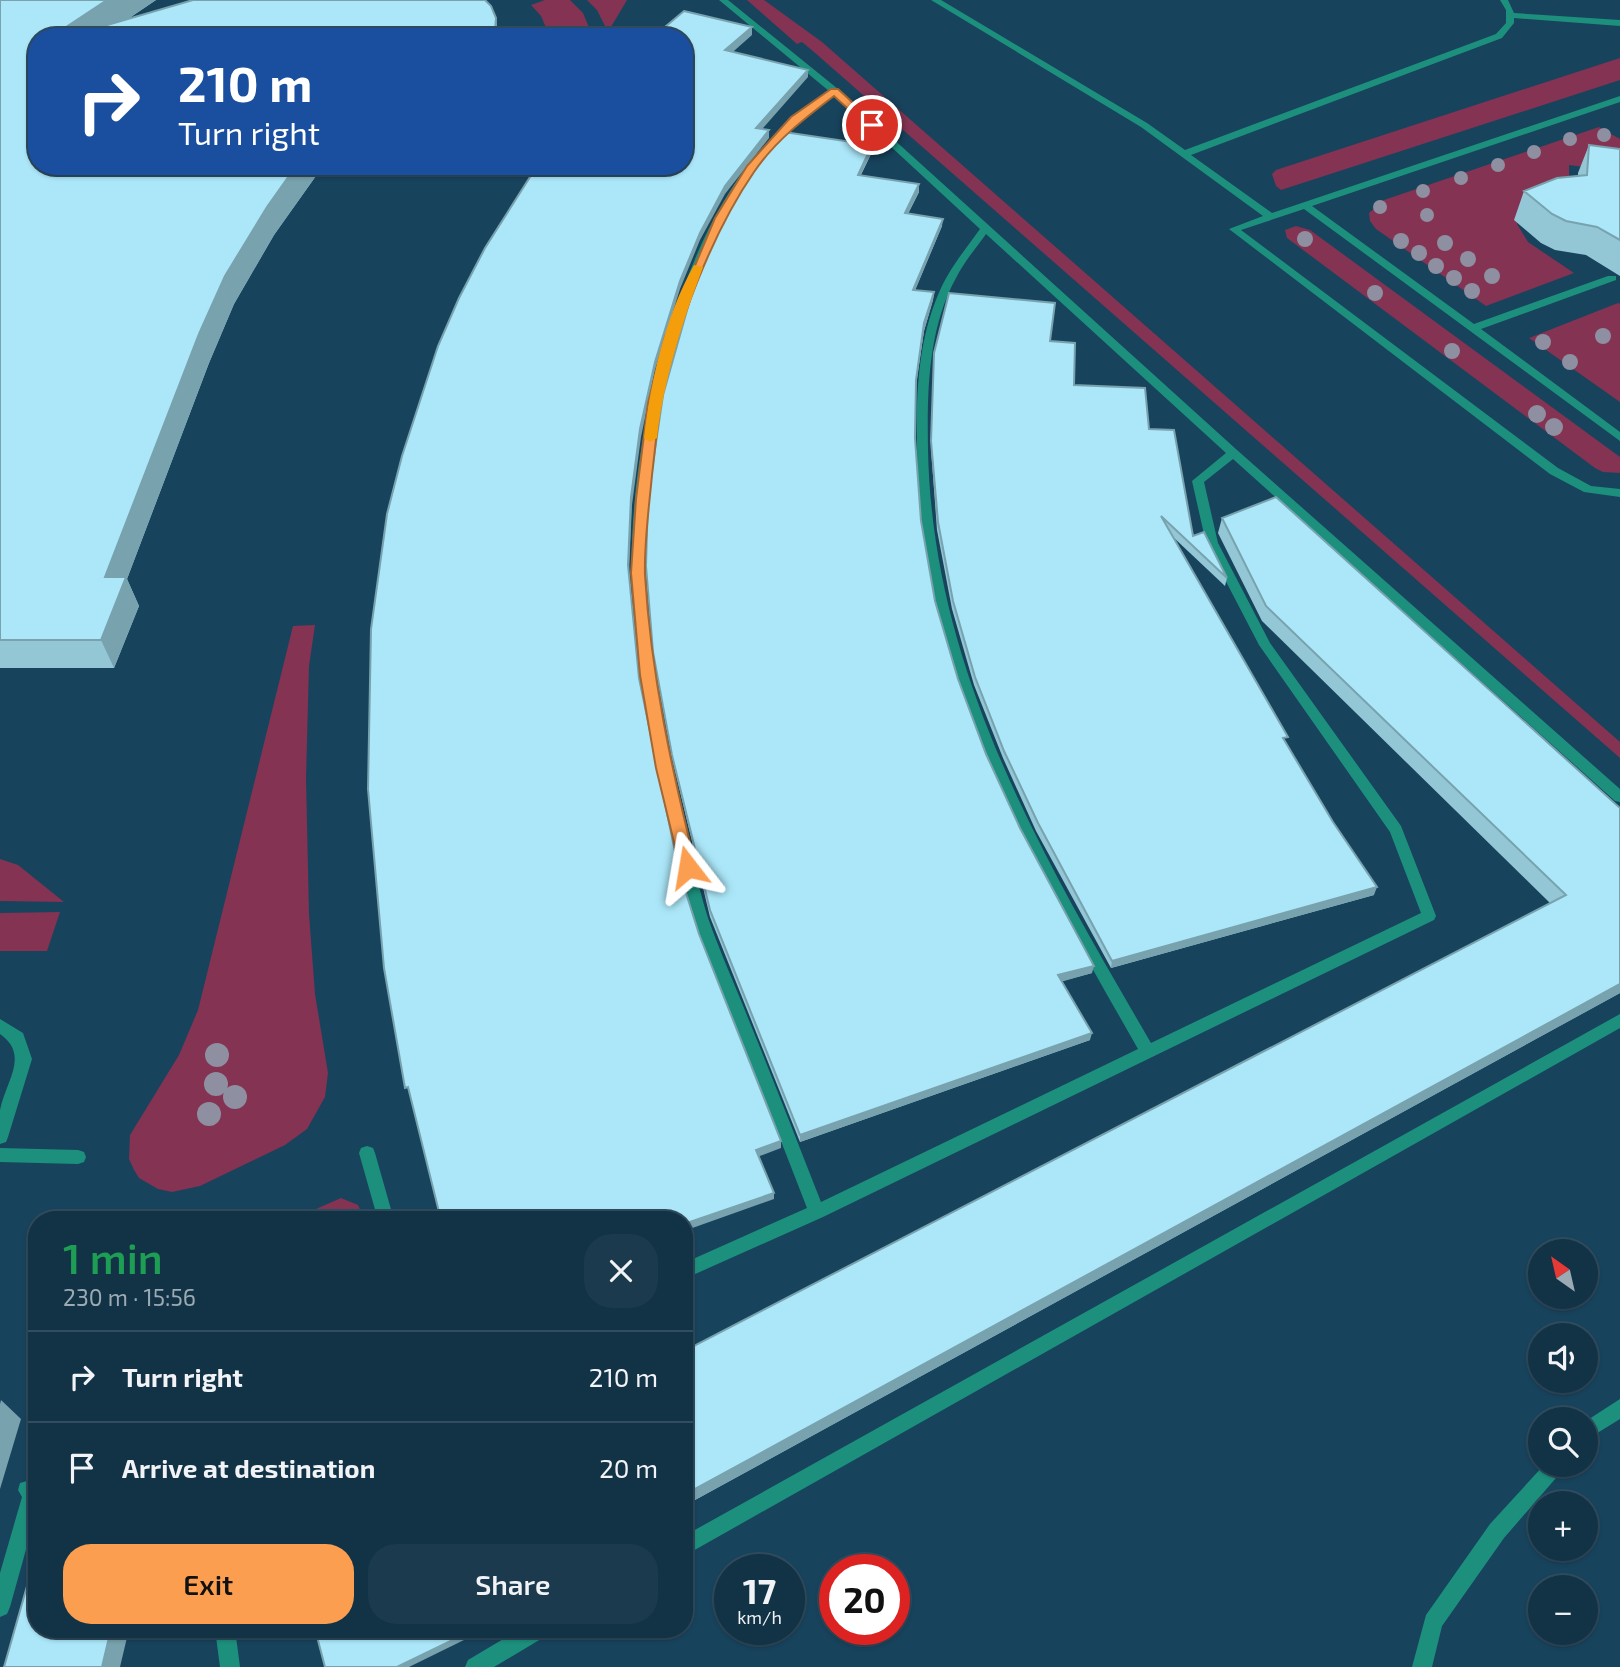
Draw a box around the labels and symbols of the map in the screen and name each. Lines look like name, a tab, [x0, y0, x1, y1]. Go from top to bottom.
pin	[842, 95, 902, 155]
position arrow	[651, 830, 725, 904]
north arrow	[1528, 1239, 1598, 1309]
speed limit sign: 20	[819, 1554, 910, 1645]

